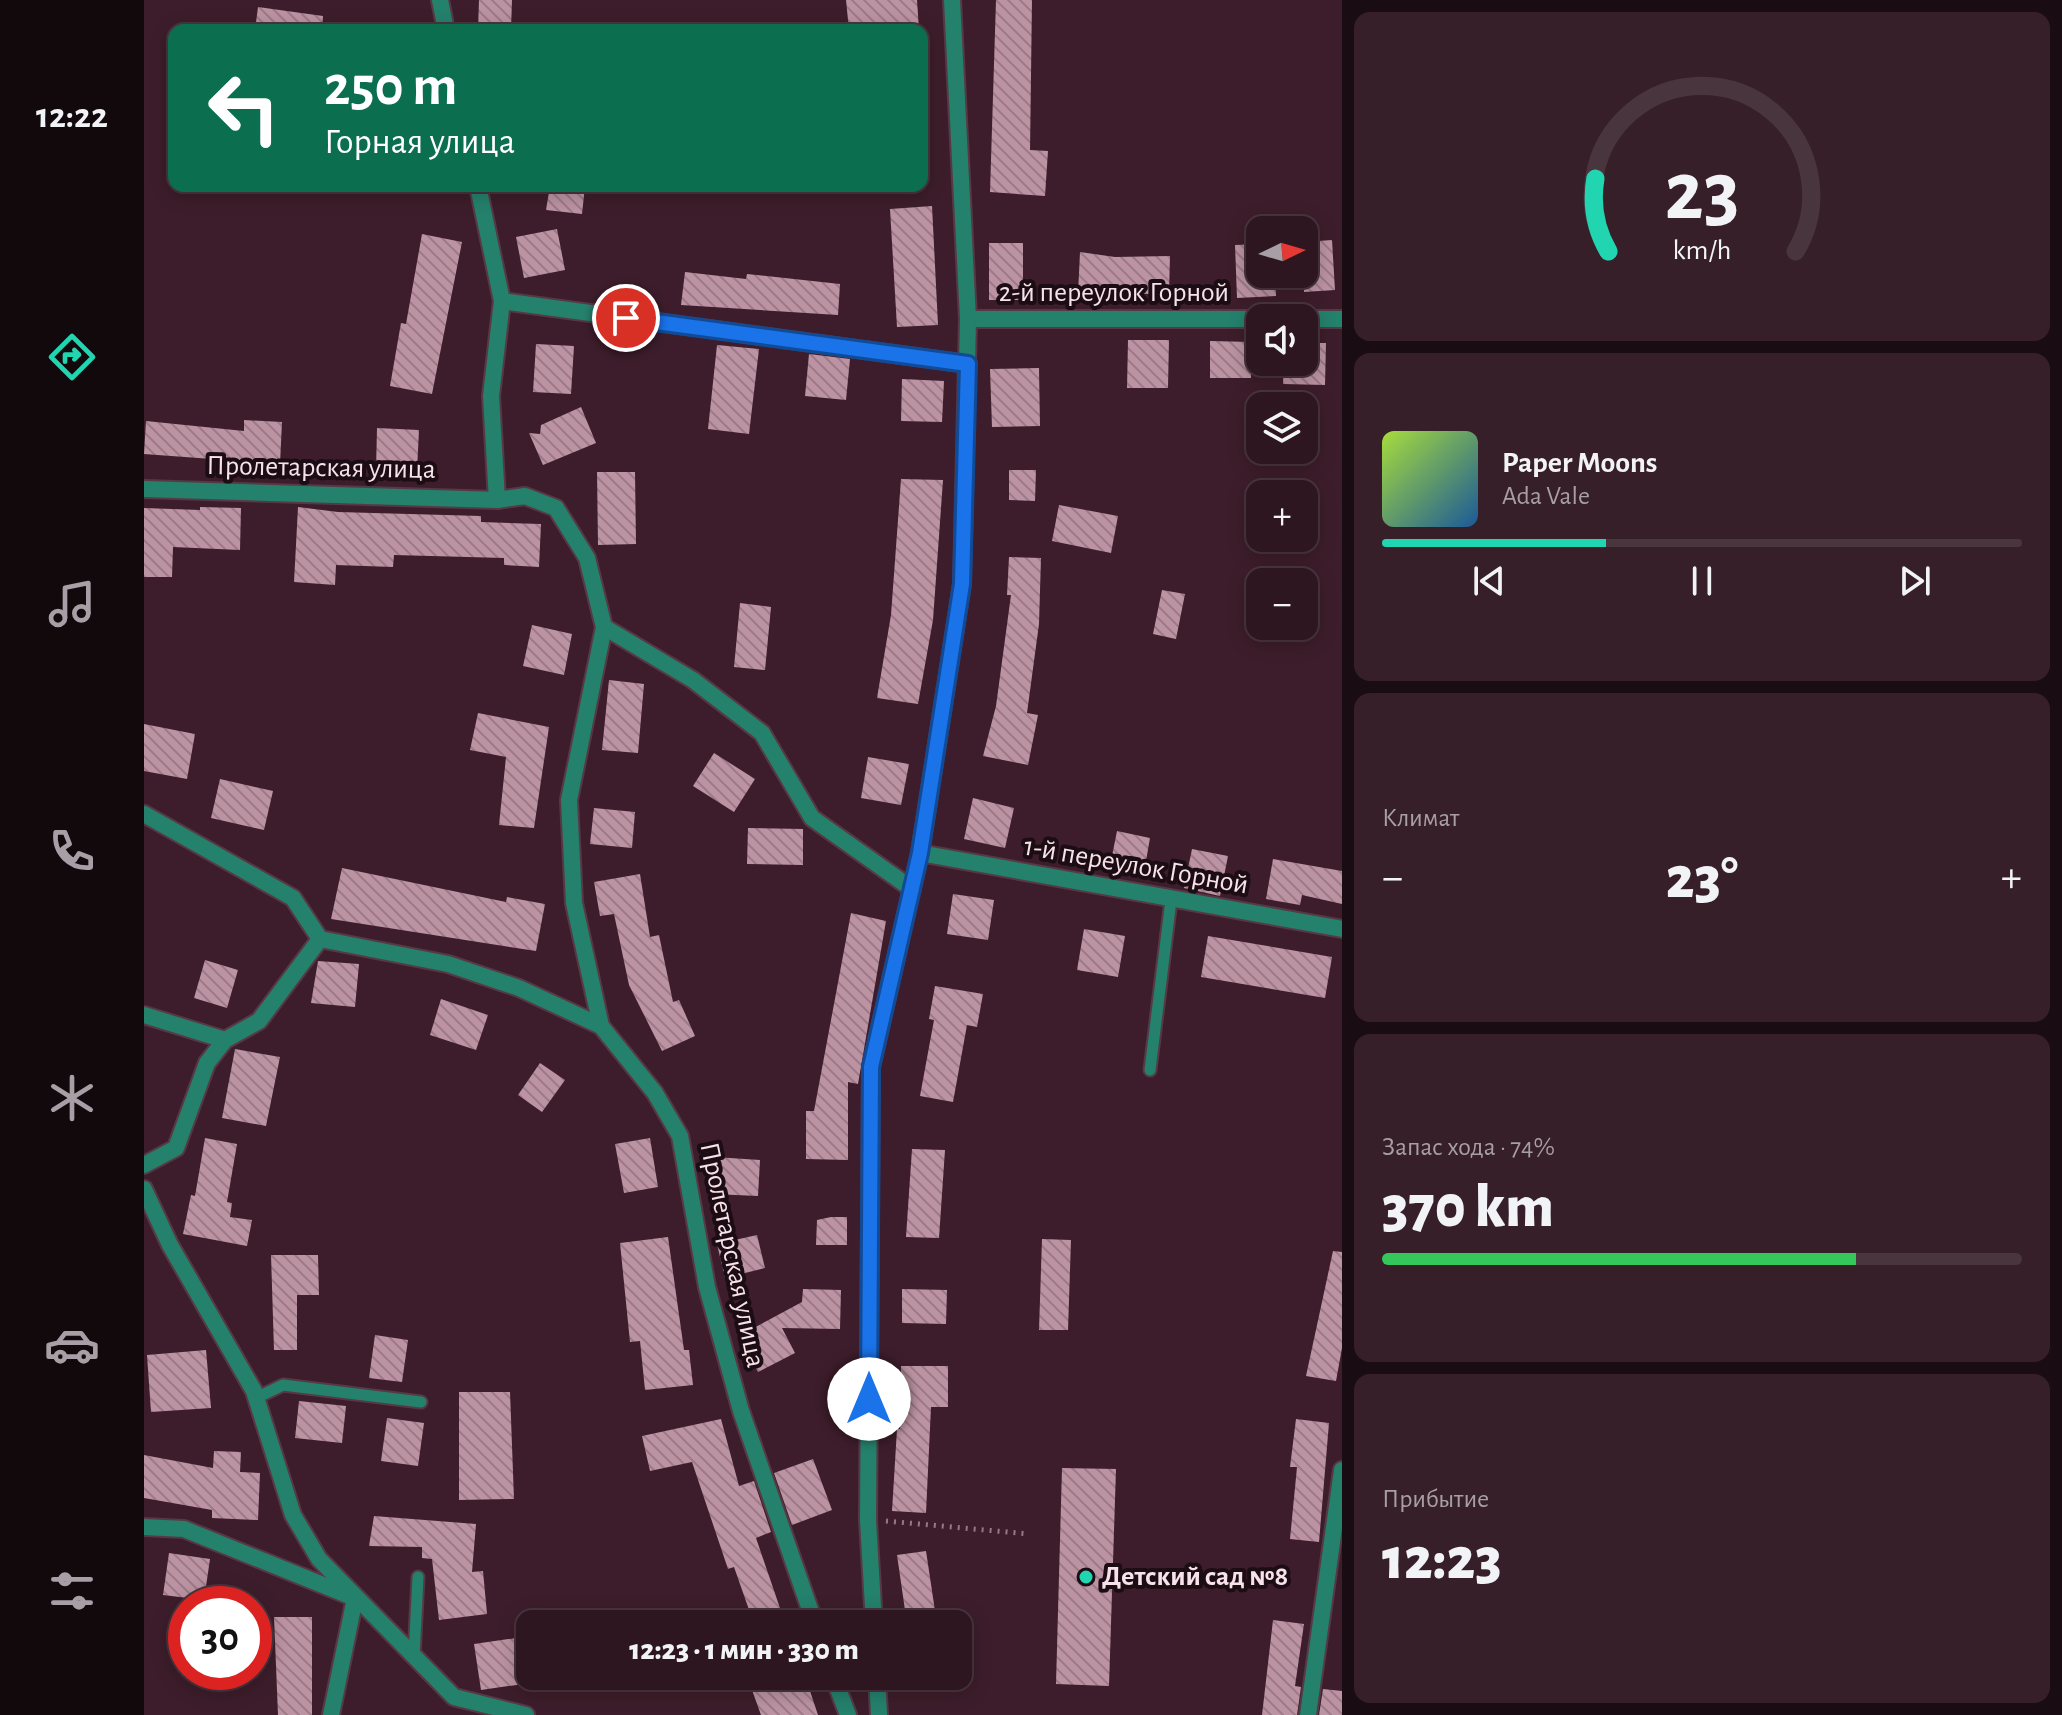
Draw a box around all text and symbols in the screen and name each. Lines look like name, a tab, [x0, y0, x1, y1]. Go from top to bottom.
icon: left	[192, 56, 296, 160]
text: 250 m	[324, 59, 457, 115]
text: 12:22	[36, 98, 108, 134]
text: Горная улица	[324, 124, 515, 160]
text: 23	[1664, 151, 1740, 235]
north arrow	[1246, 216, 1318, 288]
map controls	[1246, 216, 1318, 640]
text: km/h	[1673, 236, 1731, 265]
street label: 2-й переулок Горной	[999, 279, 1229, 307]
pin	[592, 284, 660, 352]
icon: arrive	[604, 296, 648, 340]
button: sound	[1246, 304, 1318, 376]
icon: directions	[44, 329, 100, 385]
button: layers	[1246, 392, 1318, 464]
text: Paper Moons	[1502, 448, 1657, 478]
street label: Пролетарская улица	[206, 452, 436, 484]
button: +	[1246, 480, 1318, 552]
text: Ada Vale	[1502, 483, 1590, 509]
icon: previous	[1467, 559, 1511, 603]
icon: pause	[1680, 559, 1724, 603]
icon: next	[1893, 559, 1937, 603]
button: −	[1246, 568, 1318, 640]
icon: music	[44, 576, 100, 632]
text: Климат	[1382, 805, 1459, 831]
icon: phone	[44, 823, 100, 879]
street label: 1-й переулок Горной	[1022, 832, 1250, 900]
text: 23°	[1666, 849, 1738, 909]
text: −	[1382, 856, 1403, 900]
text: +	[2001, 856, 2022, 900]
icon: climate	[44, 1070, 100, 1126]
text: Запас хода · 74%	[1382, 1134, 1555, 1160]
street label: Пролетарская улица	[694, 1140, 770, 1370]
text: 370 km	[1382, 1178, 1554, 1238]
icon: car	[44, 1317, 100, 1373]
position arrow	[827, 1357, 911, 1441]
text: Прибытие	[1382, 1486, 1489, 1512]
text: 12:23	[1382, 1530, 1502, 1590]
icon: filters	[44, 1563, 100, 1619]
place label: Детский сад №8	[1102, 1563, 1288, 1591]
marker: Детский сад №8	[1077, 1568, 1095, 1586]
speed limit sign: 30	[168, 1586, 272, 1690]
text: 12:23 · 1 мин · 330 m	[629, 1635, 859, 1665]

